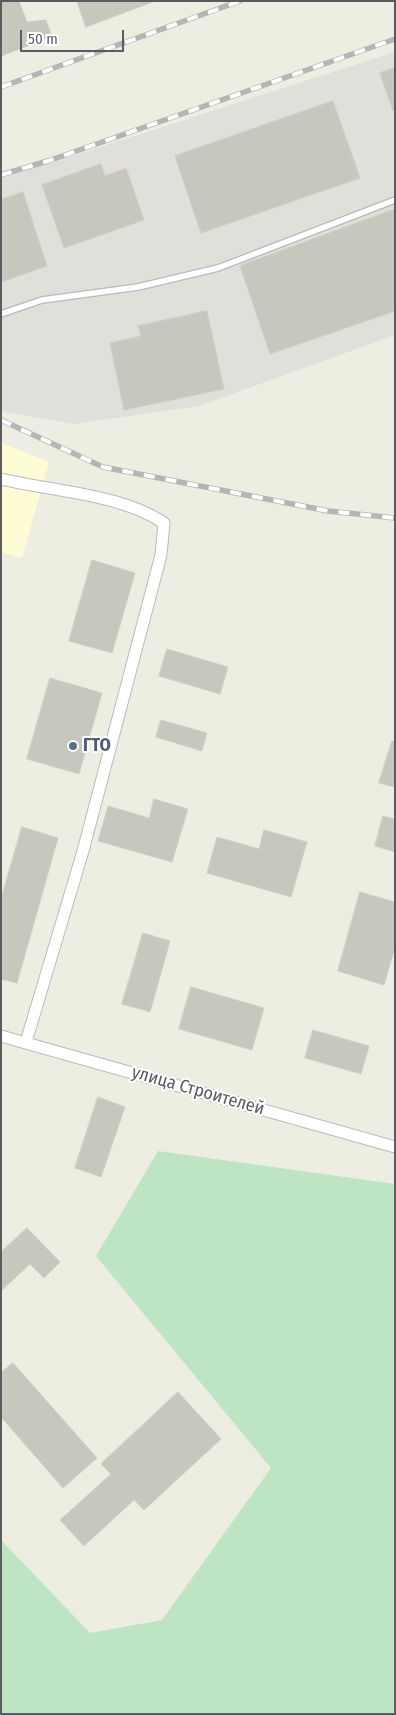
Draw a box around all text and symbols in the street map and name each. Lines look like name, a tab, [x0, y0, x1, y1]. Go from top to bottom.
scale bar	[22, 20, 126, 52]
text: 50 m	[28, 30, 58, 48]
place label: ГТО	[83, 735, 111, 757]
marker: ГТО	[67, 740, 79, 752]
street label: улица Строителей	[129, 1062, 267, 1120]

